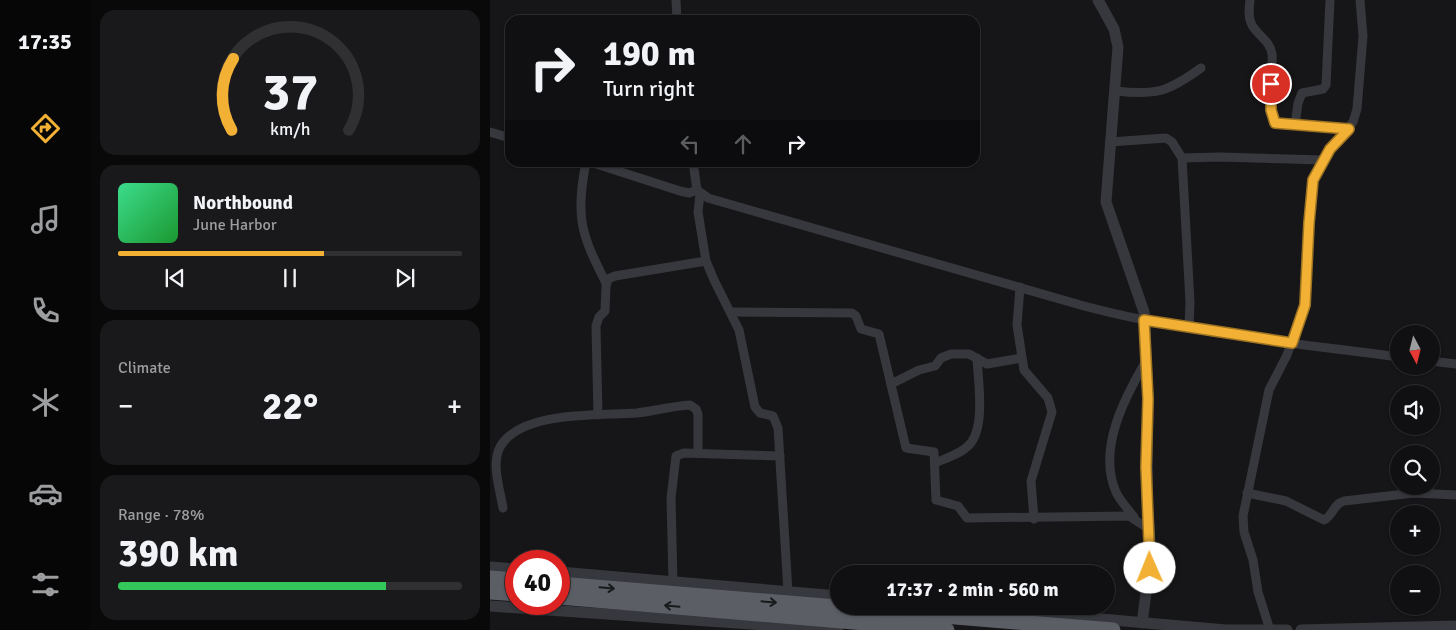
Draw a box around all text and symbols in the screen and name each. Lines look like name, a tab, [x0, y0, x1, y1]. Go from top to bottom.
text: 17:35	[18, 28, 72, 55]
text: 190 m	[603, 32, 696, 75]
icon: right	[520, 35, 585, 100]
text: 37	[262, 60, 318, 124]
pin	[1250, 63, 1292, 105]
icon: arrive	[1257, 70, 1285, 98]
text: Turn right	[603, 75, 695, 102]
icon: directions	[28, 111, 63, 146]
text: km/h	[270, 118, 310, 140]
icon: left	[676, 130, 704, 158]
icon: ahead	[729, 130, 757, 158]
icon: right	[782, 130, 810, 158]
text: Northbound	[193, 191, 293, 215]
icon: music	[28, 202, 63, 237]
text: June Harbor	[193, 215, 277, 235]
icon: previous	[161, 264, 189, 292]
icon: pause	[276, 264, 304, 292]
icon: next	[391, 264, 419, 292]
icon: phone	[28, 293, 63, 328]
north arrow	[1390, 325, 1440, 375]
map controls	[1390, 325, 1440, 615]
text: Climate	[118, 358, 171, 378]
text: 22°	[262, 383, 318, 430]
icon: climate	[28, 385, 63, 420]
button: sound	[1390, 385, 1440, 435]
text: −	[118, 389, 133, 423]
text: +	[447, 389, 462, 423]
button: search	[1390, 445, 1440, 495]
icon: car	[28, 476, 63, 511]
text: Range · 78%	[118, 505, 204, 525]
button: +	[1390, 505, 1440, 555]
text: 390 km	[118, 530, 239, 577]
position arrow	[1123, 541, 1175, 593]
speed limit sign: 40	[505, 550, 570, 615]
button: −	[1390, 565, 1440, 615]
icon: filters	[28, 567, 63, 602]
text: 17:37 · 2 min · 560 m	[886, 578, 1059, 602]
one-way arrow	[599, 583, 615, 593]
one-way arrow	[761, 597, 777, 606]
one-way arrow	[664, 602, 680, 611]

